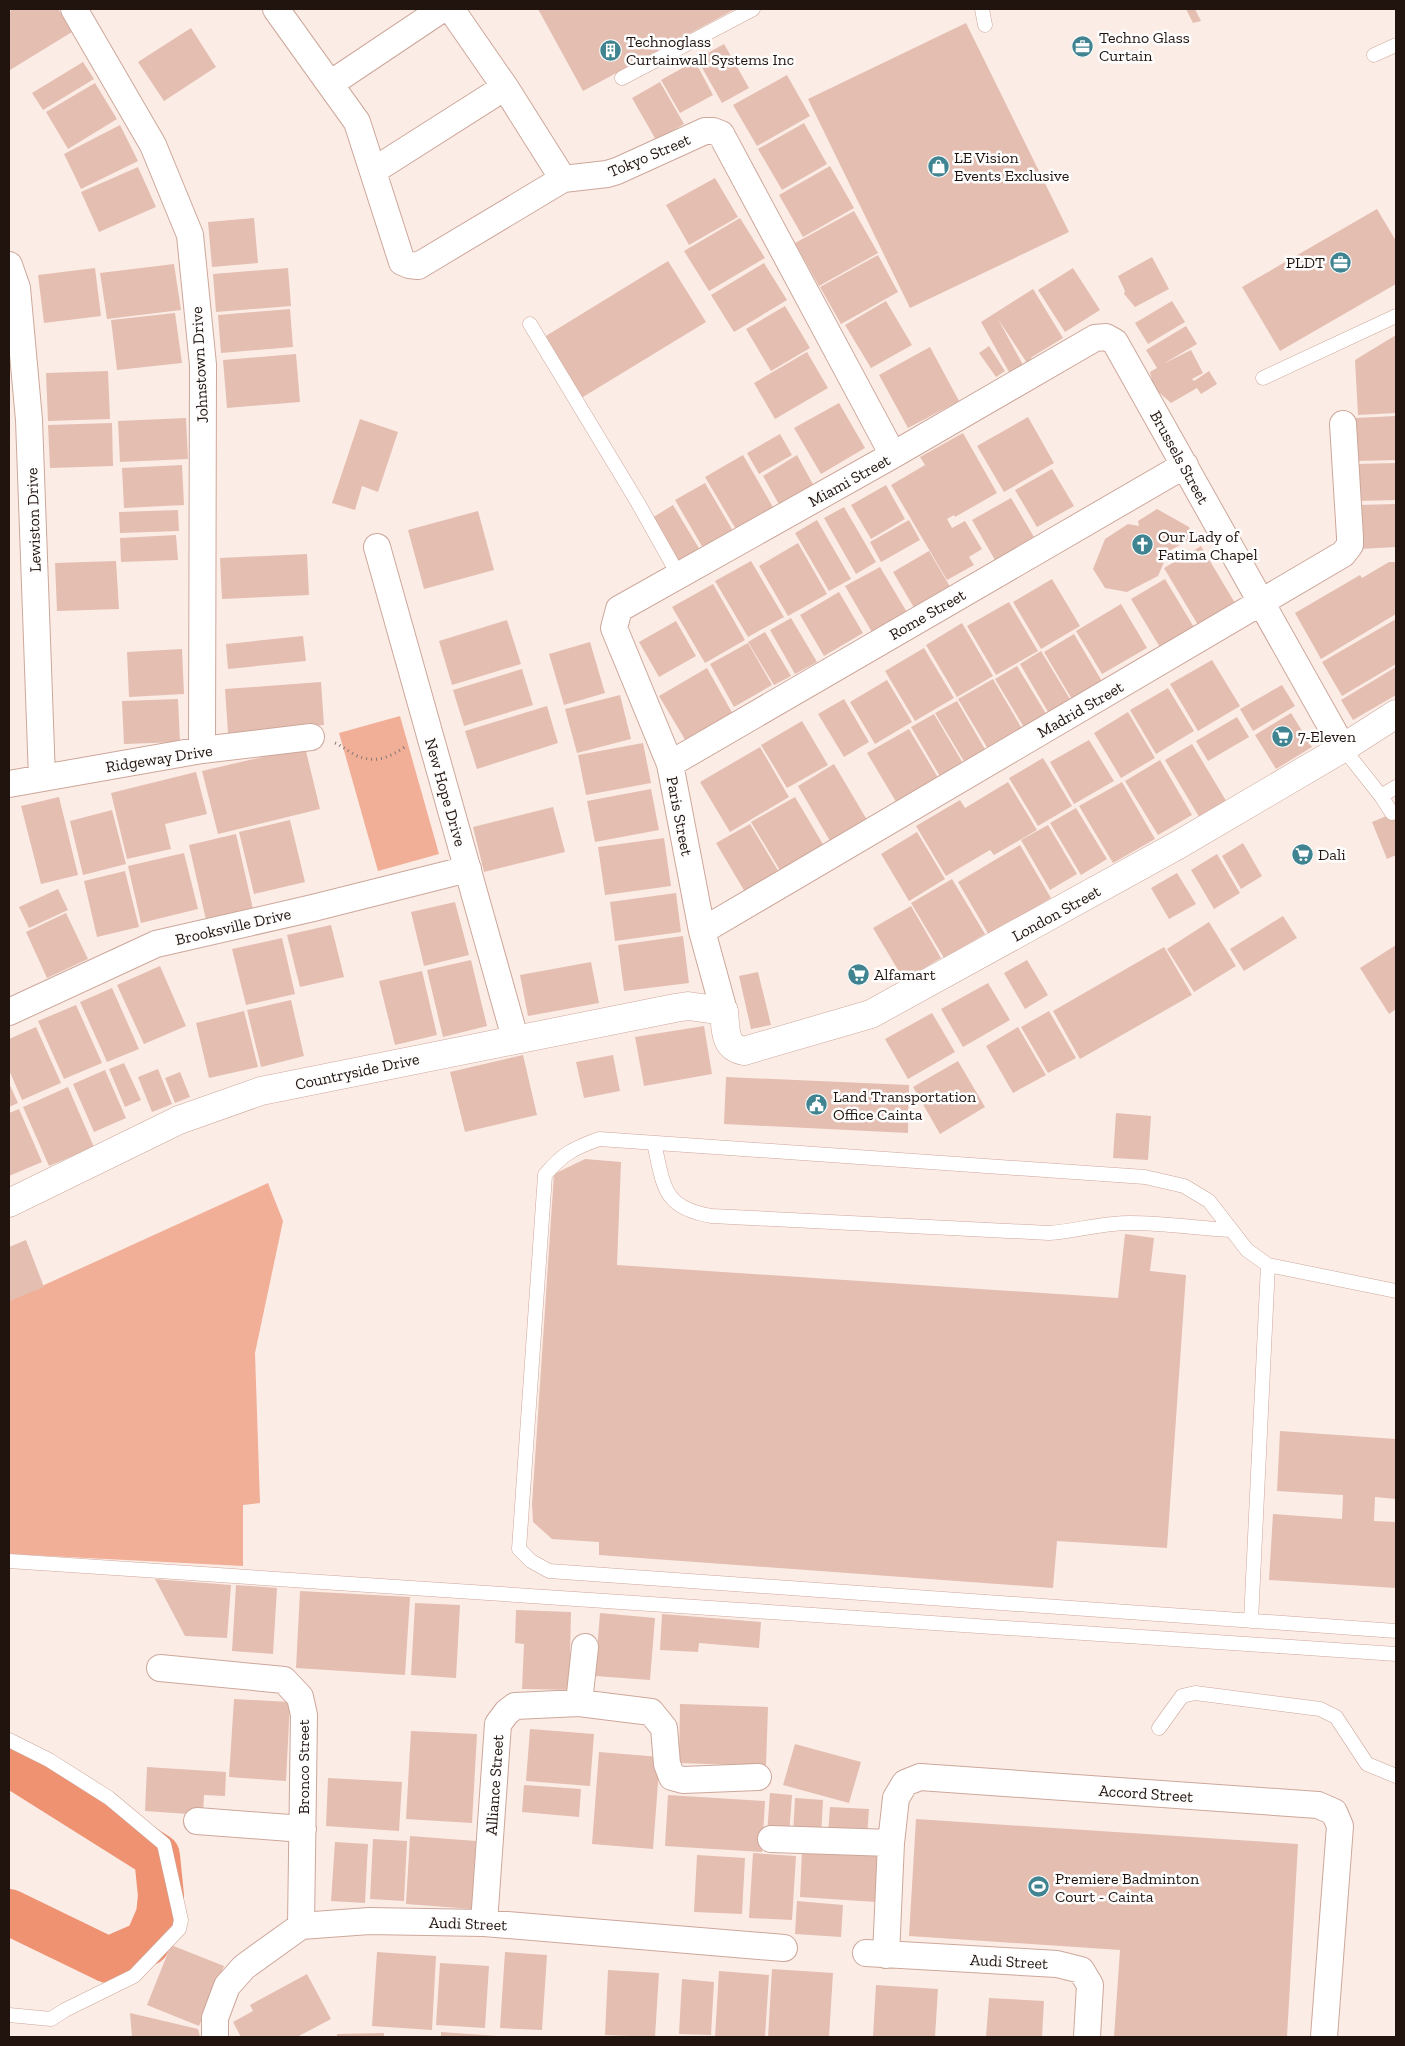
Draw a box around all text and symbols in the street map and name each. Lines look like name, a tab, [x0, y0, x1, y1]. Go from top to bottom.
place label: Techno Glass Curtain	[1099, 28, 1190, 65]
place label: Technoglass Curtainwall Systems Inc	[626, 32, 794, 69]
office icon: Techno Glass Curtain	[1071, 34, 1095, 58]
building icon: Technoglass Curtainwall Systems Inc	[598, 38, 622, 62]
street label: Tokyo Street	[605, 130, 693, 181]
place label: LE Vision Events Exclusive	[954, 148, 1069, 185]
shop icon: LE Vision Events Exclusive	[926, 154, 950, 178]
office icon: PLDT	[1329, 250, 1353, 274]
place label: PLDT	[1286, 253, 1325, 272]
street label: Johnstown Drive	[187, 306, 212, 424]
street label: Brussels Street	[1146, 407, 1213, 507]
street label: Miami Street	[805, 450, 893, 511]
street label: Lewiston Drive	[22, 467, 45, 573]
place label: Our Lady of Fatima Chapel	[1158, 527, 1258, 564]
church icon: Our Lady of Fatima Chapel	[1130, 533, 1154, 557]
street label: Rome Street	[886, 585, 969, 644]
street label: Madrid Street	[1034, 677, 1127, 742]
supermarket icon: 7-Eleven	[1270, 724, 1294, 748]
place label: 7-Eleven	[1298, 727, 1357, 746]
street label: New Hope Drive	[421, 736, 470, 849]
street label: Ridgeway Drive	[104, 741, 214, 776]
street label: Paris Street	[662, 775, 697, 858]
supermarket icon: Dali	[1290, 842, 1314, 866]
place label: Dali	[1318, 845, 1346, 864]
street label: London Street	[1009, 881, 1104, 946]
street label: Brooksville Drive	[173, 904, 293, 949]
supermarket icon: Alfamart	[846, 962, 870, 986]
place label: Alfamart	[874, 965, 936, 984]
street label: Countryside Drive	[293, 1049, 421, 1094]
place label: Land Transportation Office Cainta	[833, 1087, 977, 1124]
public building icon: Land Transportation Office Cainta	[805, 1093, 829, 1117]
street label: Bronco Street	[294, 1719, 313, 1815]
street label: Alliance Street	[482, 1734, 508, 1836]
street label: Accord Street	[1098, 1781, 1194, 1806]
place label: Premiere Badminton Court - Cainta	[1055, 1869, 1200, 1906]
sports icon: Premiere Badminton Court - Cainta	[1027, 1875, 1051, 1899]
street label: Audi Street	[429, 1913, 507, 1934]
street label: Audi Street	[969, 1950, 1049, 1973]

